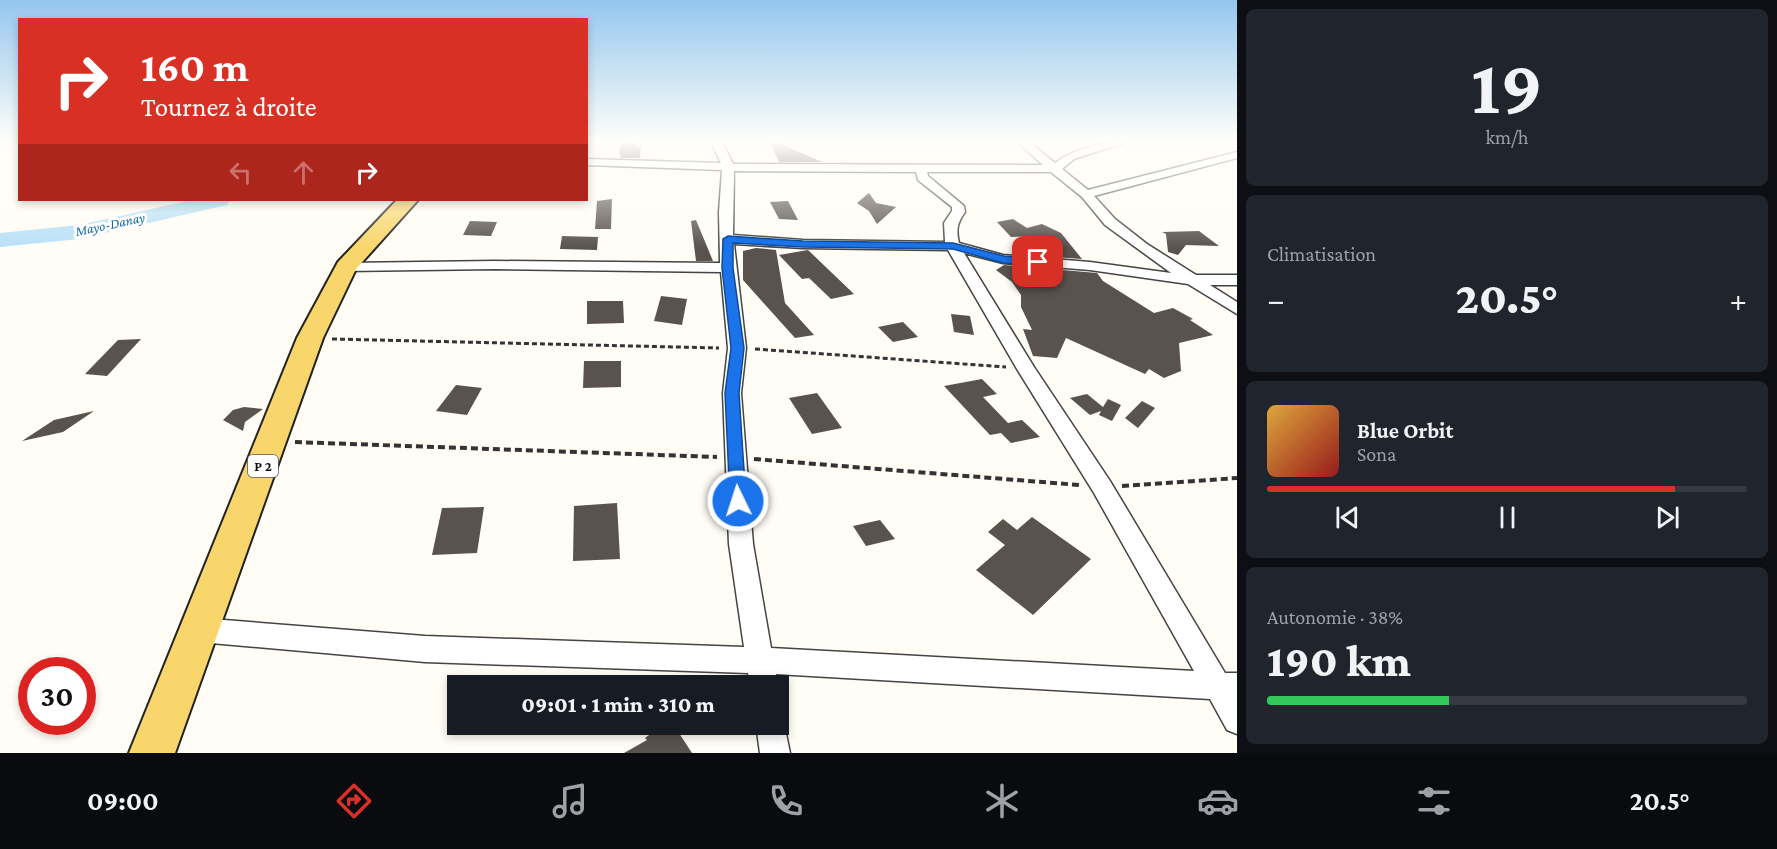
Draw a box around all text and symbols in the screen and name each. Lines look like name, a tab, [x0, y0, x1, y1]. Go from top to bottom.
icon: right	[42, 42, 120, 120]
text: 160 m	[141, 43, 249, 90]
text: 19	[1471, 43, 1543, 130]
text: Tournez à droite	[141, 92, 317, 122]
text: km/h	[1485, 126, 1529, 148]
icon: left	[224, 156, 257, 189]
icon: ahead	[287, 156, 320, 189]
icon: right	[350, 156, 383, 189]
water label: Mayo-Danay	[73, 209, 146, 239]
pin	[1012, 236, 1063, 287]
text: Climatisation	[1267, 243, 1376, 265]
icon: arrive	[1021, 245, 1054, 278]
text: 20.5°	[1455, 273, 1559, 323]
text: −	[1267, 281, 1284, 318]
text: +	[1730, 281, 1747, 318]
text: Blue Orbit	[1357, 418, 1453, 443]
text: Sona	[1357, 443, 1396, 465]
road number: P 2	[248, 455, 278, 477]
position arrow	[706, 469, 770, 533]
icon: previous	[1331, 501, 1364, 534]
icon: pause	[1491, 501, 1524, 534]
icon: next	[1651, 501, 1684, 534]
text: Autonomie · 38%	[1267, 606, 1403, 628]
text: 190 km	[1267, 636, 1411, 686]
speed limit sign: 30	[18, 657, 96, 735]
text: 09:01 · 1 min · 310 m	[521, 692, 715, 717]
icon: directions	[333, 780, 375, 822]
icon: music	[549, 780, 591, 822]
icon: phone	[765, 780, 807, 822]
icon: climate	[981, 780, 1023, 822]
icon: car	[1197, 780, 1239, 822]
icon: filters	[1413, 780, 1455, 822]
text: 09:00	[87, 786, 159, 816]
text: 20.5°	[1630, 786, 1690, 816]

